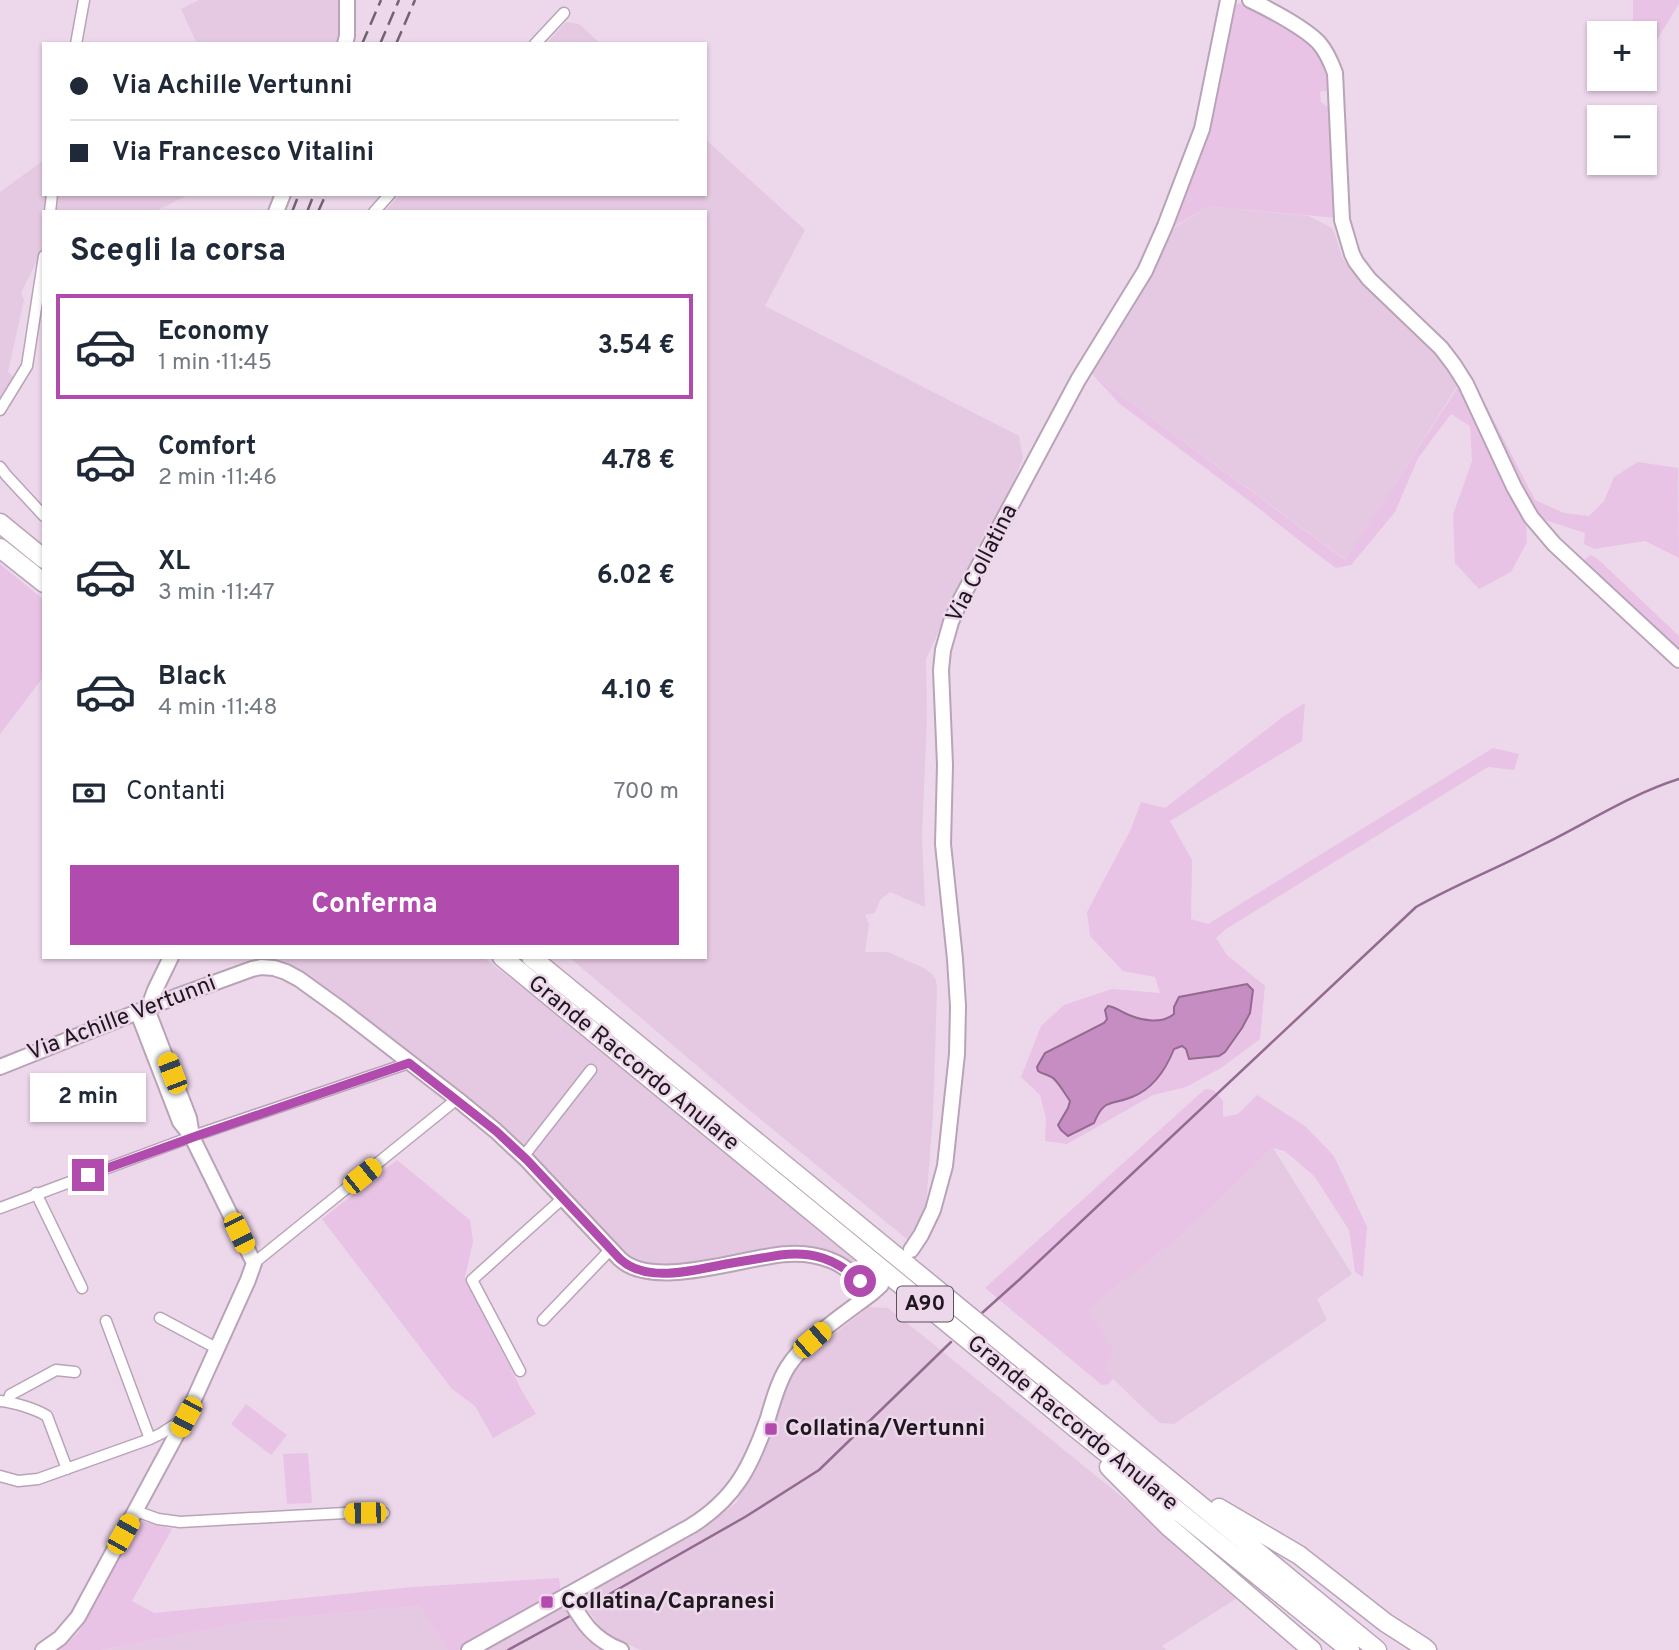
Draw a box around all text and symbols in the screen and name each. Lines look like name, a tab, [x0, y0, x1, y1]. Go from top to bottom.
map controls	[1587, 21, 1657, 175]
button: +	[1587, 21, 1657, 91]
text: Via Achille Vertunni	[112, 70, 352, 103]
button: −	[1587, 105, 1657, 175]
text: Via Francesco Vitalini	[112, 137, 374, 170]
text: Scegli la corsa	[70, 232, 286, 272]
icon: car	[74, 315, 137, 378]
text: Economy	[158, 316, 269, 349]
text: 3.54 €	[598, 330, 675, 363]
text: 1 min · 11:45	[158, 349, 272, 378]
icon: car	[74, 430, 137, 493]
text: Comfort	[158, 431, 256, 464]
text: 4.78 €	[602, 445, 675, 478]
text: 2 min · 11:46	[158, 464, 277, 493]
street label: Via Collatina	[941, 500, 1025, 628]
icon: car	[74, 545, 137, 608]
text: XL	[158, 546, 190, 579]
text: 6.02 €	[597, 560, 675, 593]
text: 3 min · 11:47	[158, 579, 275, 608]
icon: car	[74, 660, 137, 723]
text: Black	[158, 661, 227, 694]
text: 4.10 €	[602, 675, 675, 708]
text: 4 min · 11:48	[158, 694, 277, 723]
icon: cash	[70, 774, 108, 812]
text: Contanti	[126, 776, 225, 809]
text: 700 m	[613, 778, 679, 807]
button: Conferma	[70, 865, 679, 945]
street label: Via Achille Vertunni	[23, 970, 221, 1068]
street label: Grande Raccordo Anulare	[521, 970, 745, 1158]
car	[155, 1050, 190, 1096]
callout: 2 min	[30, 1074, 146, 1122]
text: 2 min	[58, 1083, 118, 1112]
car	[340, 1155, 385, 1197]
route end	[72, 1159, 104, 1191]
car	[221, 1210, 258, 1256]
route start	[844, 1265, 876, 1297]
road number: A90	[897, 1286, 953, 1322]
car	[790, 1318, 835, 1362]
street label: Grande Raccordo Anulare	[960, 1330, 1184, 1518]
car	[167, 1394, 206, 1440]
place label: Collatina/Vertunni	[785, 1415, 985, 1444]
marker: Collatina/Vertunni	[763, 1421, 779, 1437]
car	[344, 1502, 387, 1524]
car	[104, 1511, 143, 1557]
place label: Collatina/Capranesi	[561, 1588, 775, 1617]
marker: Collatina/Capranesi	[539, 1594, 555, 1610]

